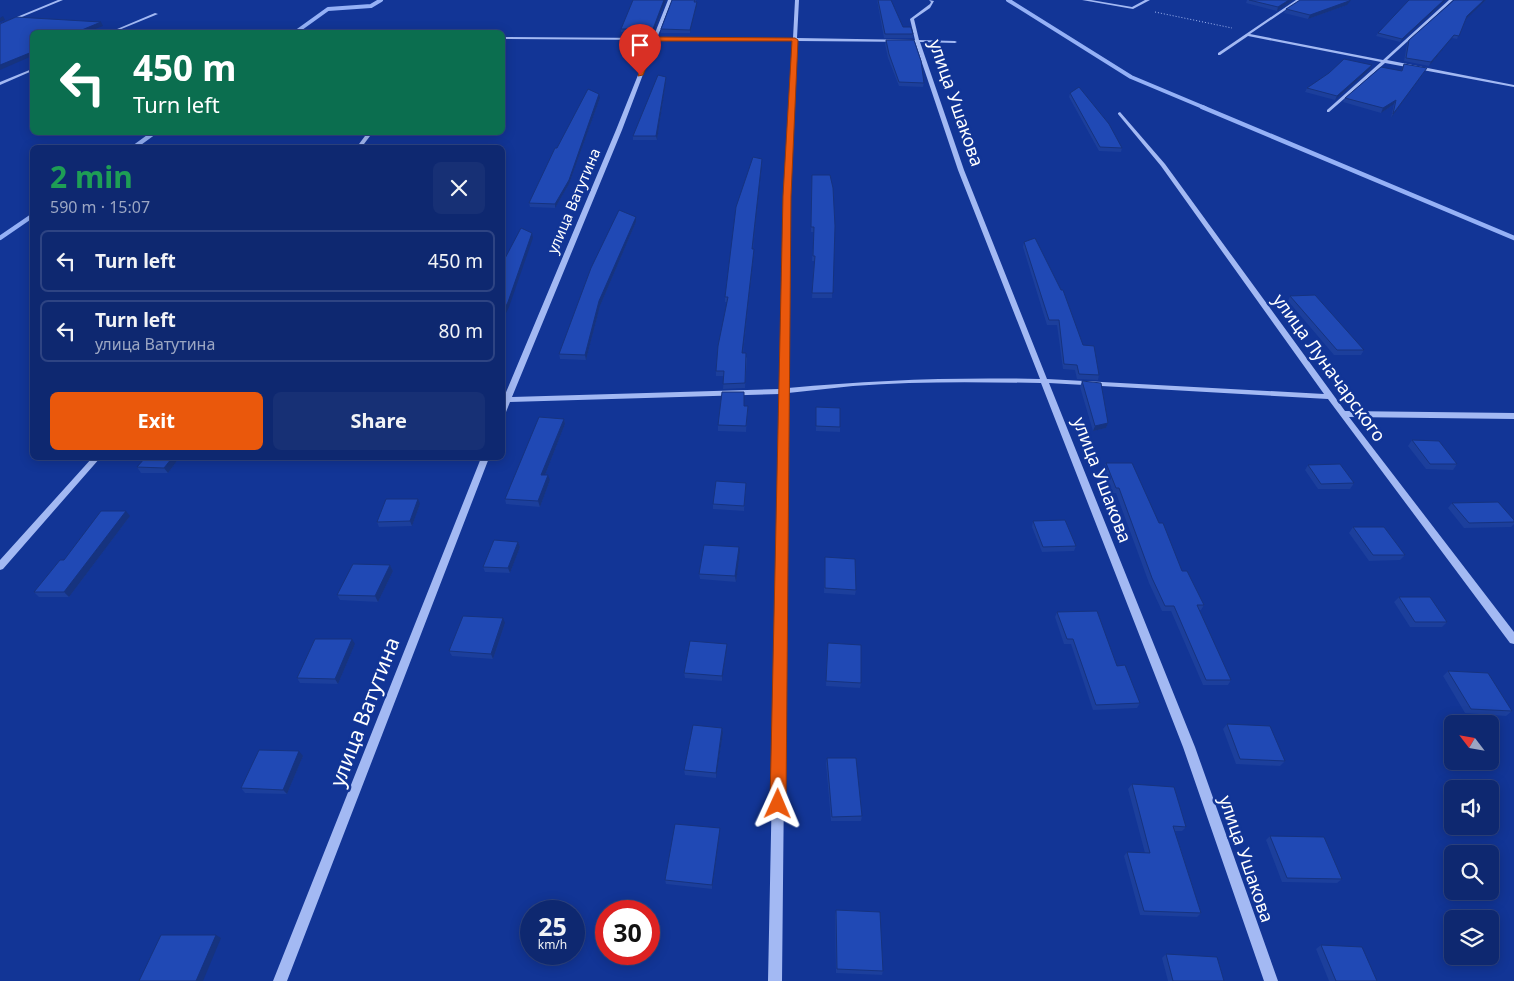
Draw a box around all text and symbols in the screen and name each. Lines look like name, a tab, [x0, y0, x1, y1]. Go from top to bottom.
pin	[619, 24, 661, 75]
icon: arrive	[626, 31, 654, 59]
street label: улица Ушакова	[924, 36, 990, 169]
text: 450 m	[133, 44, 236, 91]
icon: left	[50, 50, 115, 115]
text: Turn left	[133, 89, 220, 119]
street label: улица Ватутина	[542, 145, 604, 256]
text: 2 min	[50, 156, 133, 197]
button: close	[433, 162, 485, 214]
text: 590 m · 15:07	[50, 196, 150, 218]
icon: left	[52, 247, 80, 275]
text: Turn left	[95, 248, 176, 274]
text: 450 m	[428, 248, 483, 274]
street label: улица Луначарского	[1268, 289, 1392, 446]
text: Turn left	[95, 307, 176, 333]
icon: left	[52, 317, 80, 345]
text: 80 m	[439, 318, 483, 344]
text: улица Ватутина	[95, 333, 215, 355]
button: Exit	[50, 392, 263, 450]
button: Share	[273, 392, 485, 450]
street label: улица Ушакова	[1068, 413, 1138, 546]
street label: улица Ватутина	[323, 633, 405, 790]
north arrow	[1444, 715, 1499, 770]
map controls	[1444, 715, 1499, 965]
position arrow	[751, 777, 803, 829]
button: sound	[1444, 780, 1499, 835]
street label: улица Ушакова	[1214, 792, 1280, 925]
button: search	[1444, 845, 1499, 900]
speed limit sign: 30	[595, 900, 660, 965]
text: 25	[538, 909, 567, 943]
button: layers	[1444, 910, 1499, 965]
text: km/h	[538, 936, 567, 953]

